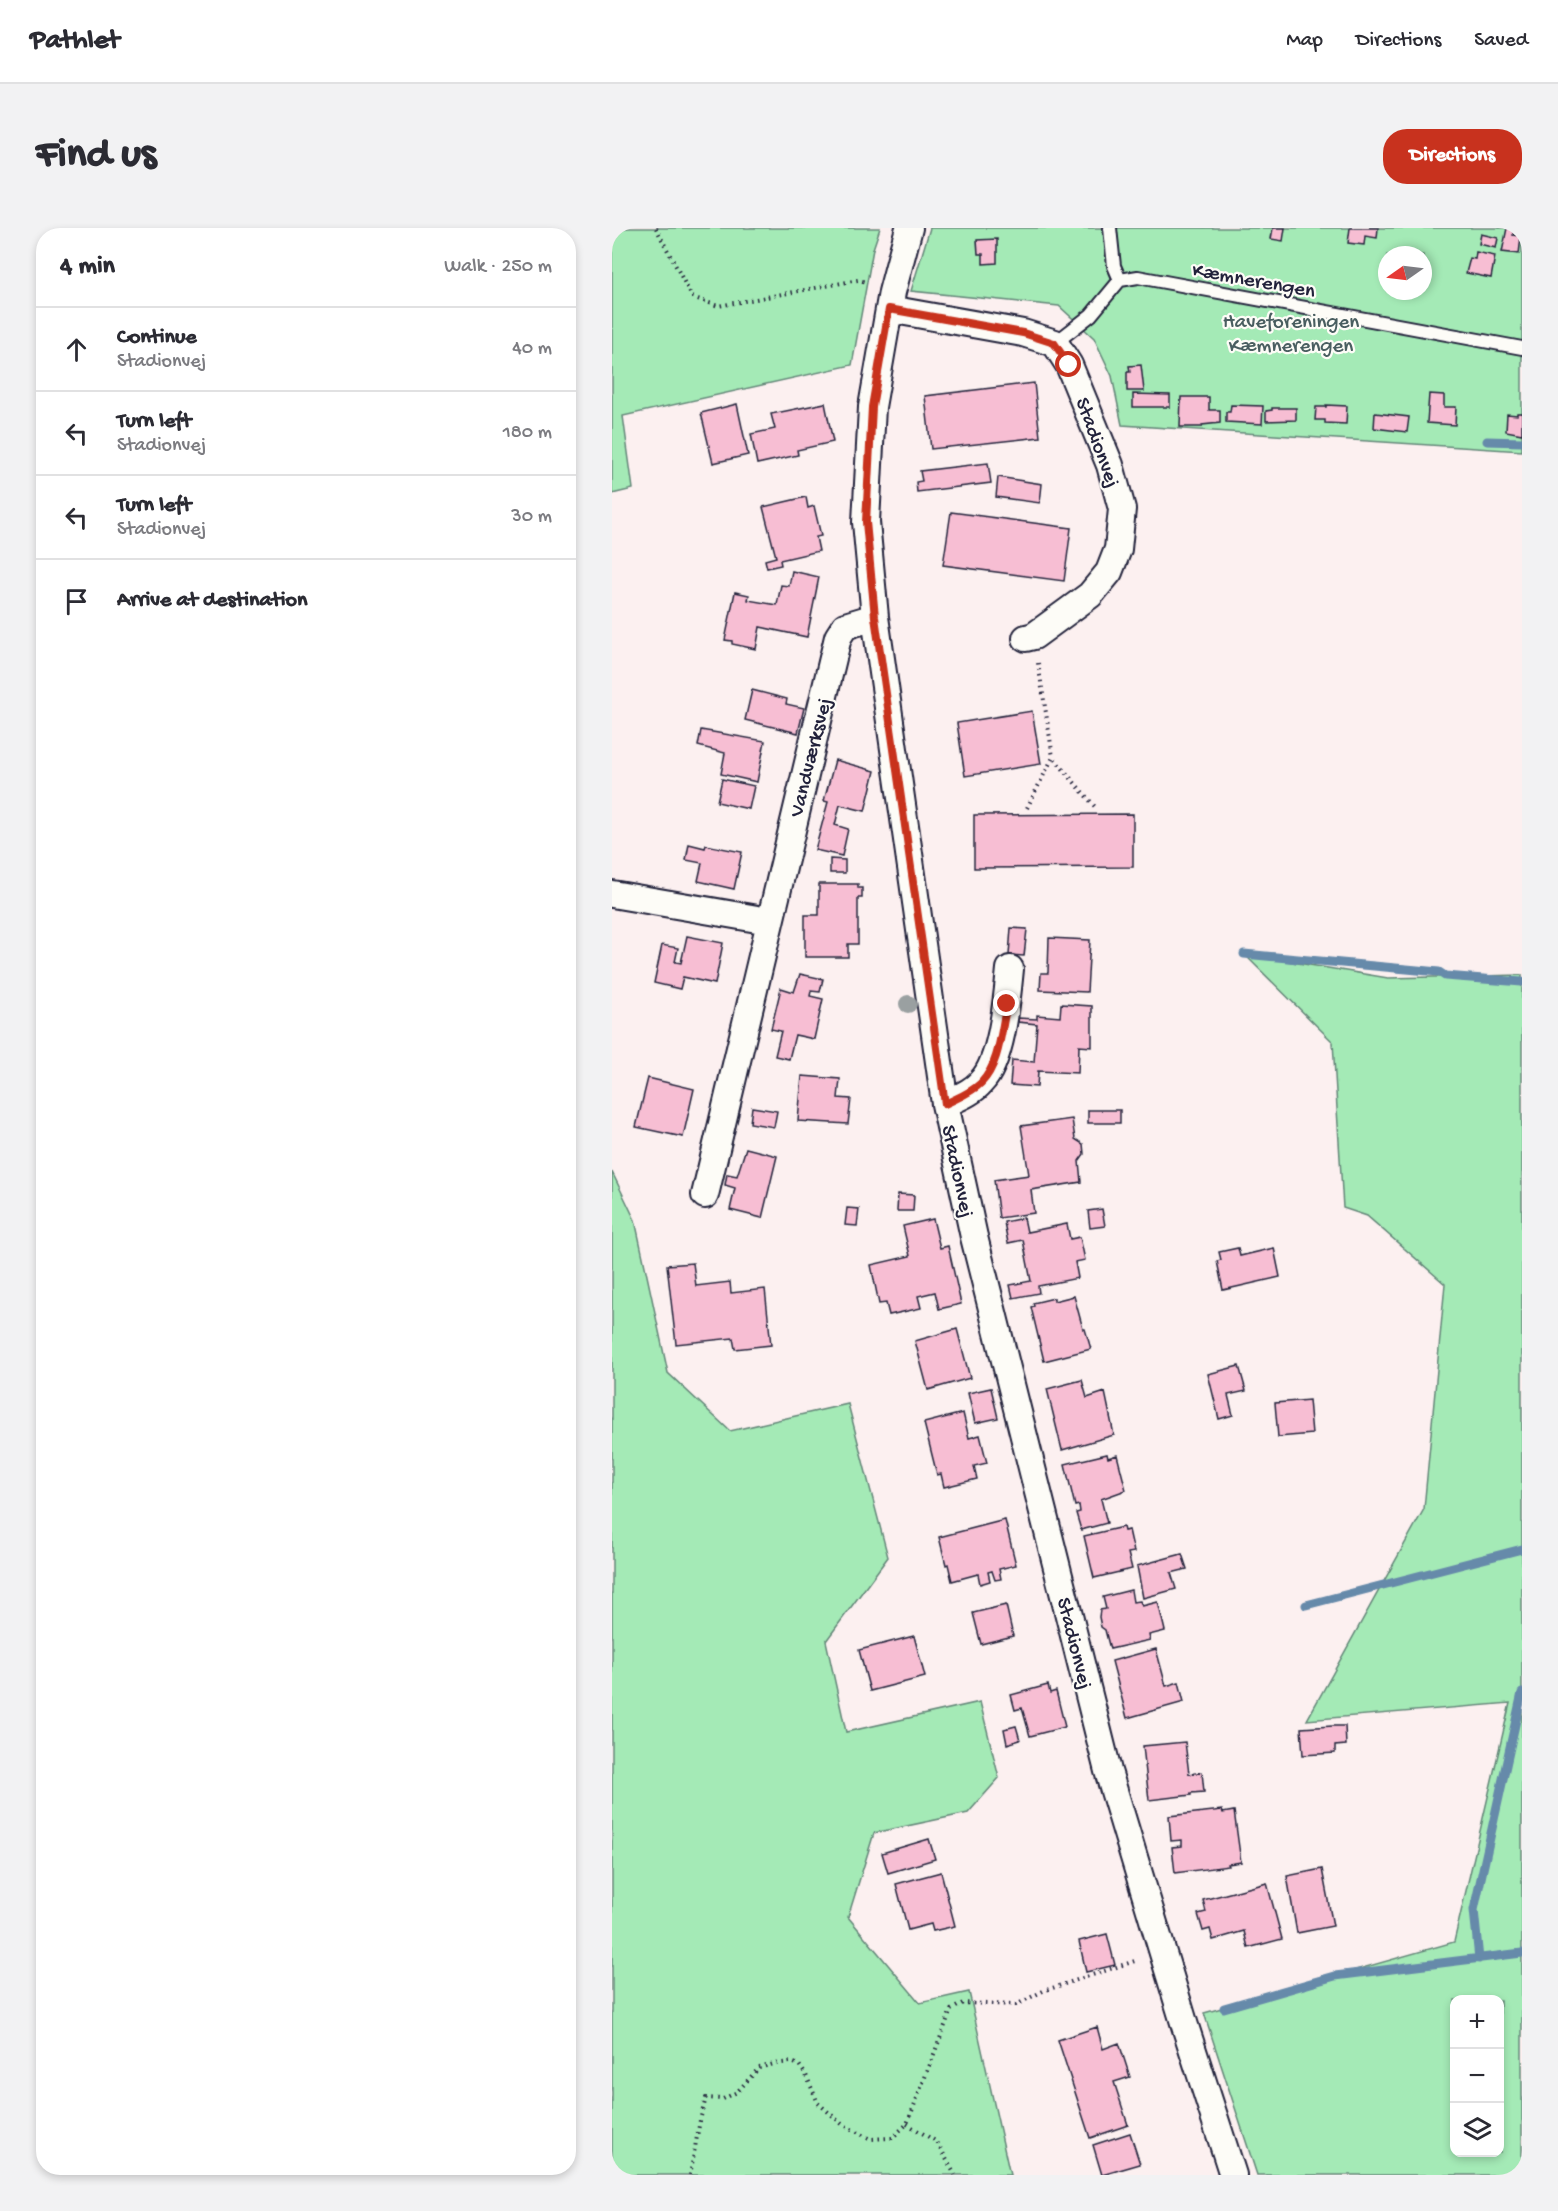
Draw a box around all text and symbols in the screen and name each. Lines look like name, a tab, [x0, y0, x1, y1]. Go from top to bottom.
text: Pathlet	[30, 25, 120, 58]
text: Map	[1286, 29, 1323, 54]
text: Directions	[1356, 29, 1441, 54]
text: Saved	[1474, 29, 1528, 54]
button: Directions	[1383, 129, 1522, 184]
text: Find us	[36, 132, 156, 181]
north arrow	[1378, 246, 1432, 300]
text: 4 min	[60, 252, 115, 283]
text: Walk · 250 m	[444, 256, 552, 279]
street label: Kæmnerengen	[1190, 259, 1317, 306]
park label: Haveforeningen Kæmnerengen	[1223, 311, 1359, 360]
text: Continue	[117, 325, 197, 351]
icon: ahead	[60, 333, 93, 366]
text: 40 m	[512, 338, 552, 361]
text: Stadionvej	[117, 351, 206, 374]
route start	[1055, 351, 1081, 377]
street label: Stadionvej	[1068, 395, 1124, 492]
text: Turn left	[117, 409, 191, 435]
icon: left	[60, 417, 93, 450]
text: 180 m	[503, 422, 552, 445]
text: Stadionvej	[117, 435, 206, 458]
text: Turn left	[117, 493, 191, 519]
icon: left	[60, 501, 93, 534]
text: 30 m	[511, 506, 552, 529]
text: Stadionvej	[117, 519, 206, 542]
icon: arrive	[60, 585, 93, 618]
text: Arrive at destination	[117, 588, 307, 614]
street label: Vandværksvej	[785, 696, 839, 821]
route end	[993, 990, 1019, 1016]
street label: Stadionvej	[934, 1123, 978, 1220]
street label: Stadionvej	[1049, 1595, 1096, 1692]
map controls	[1450, 1995, 1504, 2157]
button: +	[1450, 1995, 1504, 2049]
button: −	[1450, 2049, 1504, 2103]
button: layers	[1450, 2103, 1504, 2157]

